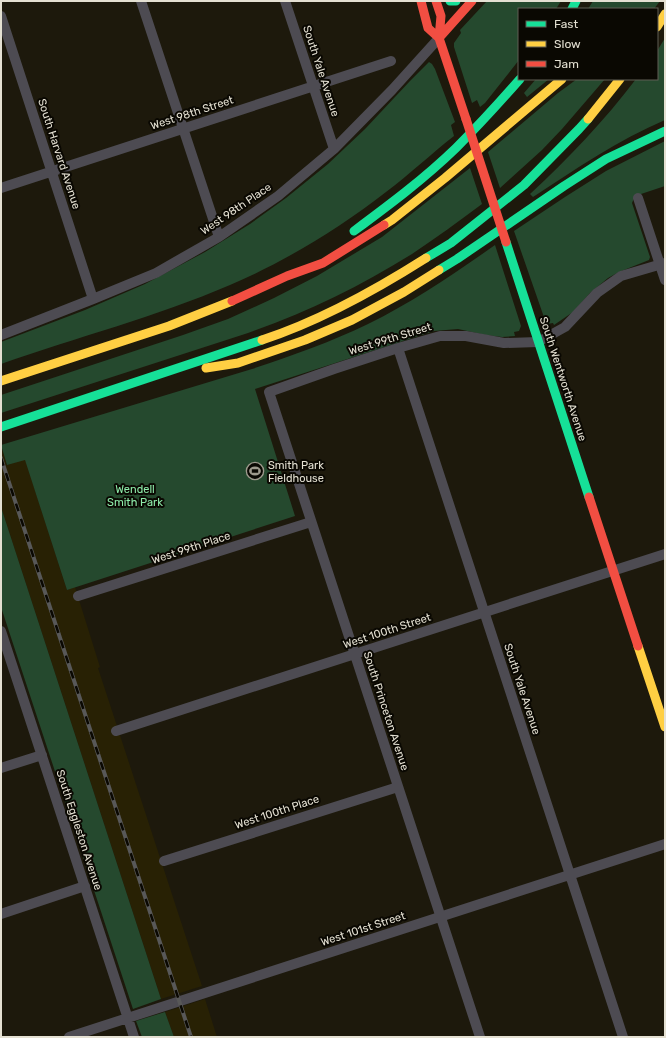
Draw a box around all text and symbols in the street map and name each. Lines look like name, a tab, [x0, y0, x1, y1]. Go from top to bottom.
legend	[518, 8, 658, 80]
text: Fast	[554, 17, 578, 31]
street label: South Yale Avenue	[300, 24, 342, 118]
text: Slow	[554, 37, 581, 51]
text: Jam	[554, 57, 579, 71]
street label: West 98th Street	[149, 93, 236, 133]
street label: South Harvard Avenue	[35, 97, 83, 211]
street label: West 98th Place	[198, 181, 274, 237]
street label: South Wentworth Avenue	[537, 315, 589, 443]
street label: West 99th Street	[347, 320, 434, 358]
place label: Smith Park Fieldhouse	[268, 459, 324, 485]
sports icon: Smith Park Fieldhouse	[245, 461, 265, 481]
park label: Wendell Smith Park	[107, 483, 163, 509]
street label: West 99th Place	[150, 529, 232, 567]
street label: West 100th Street	[341, 610, 433, 651]
street label: South Yale Avenue	[501, 642, 543, 736]
street label: South Princeton Avenue	[361, 650, 411, 772]
street label: South Eggleston Avenue	[53, 768, 105, 892]
street label: West 100th Place	[233, 792, 321, 832]
street label: West 101st Street	[319, 909, 408, 949]

